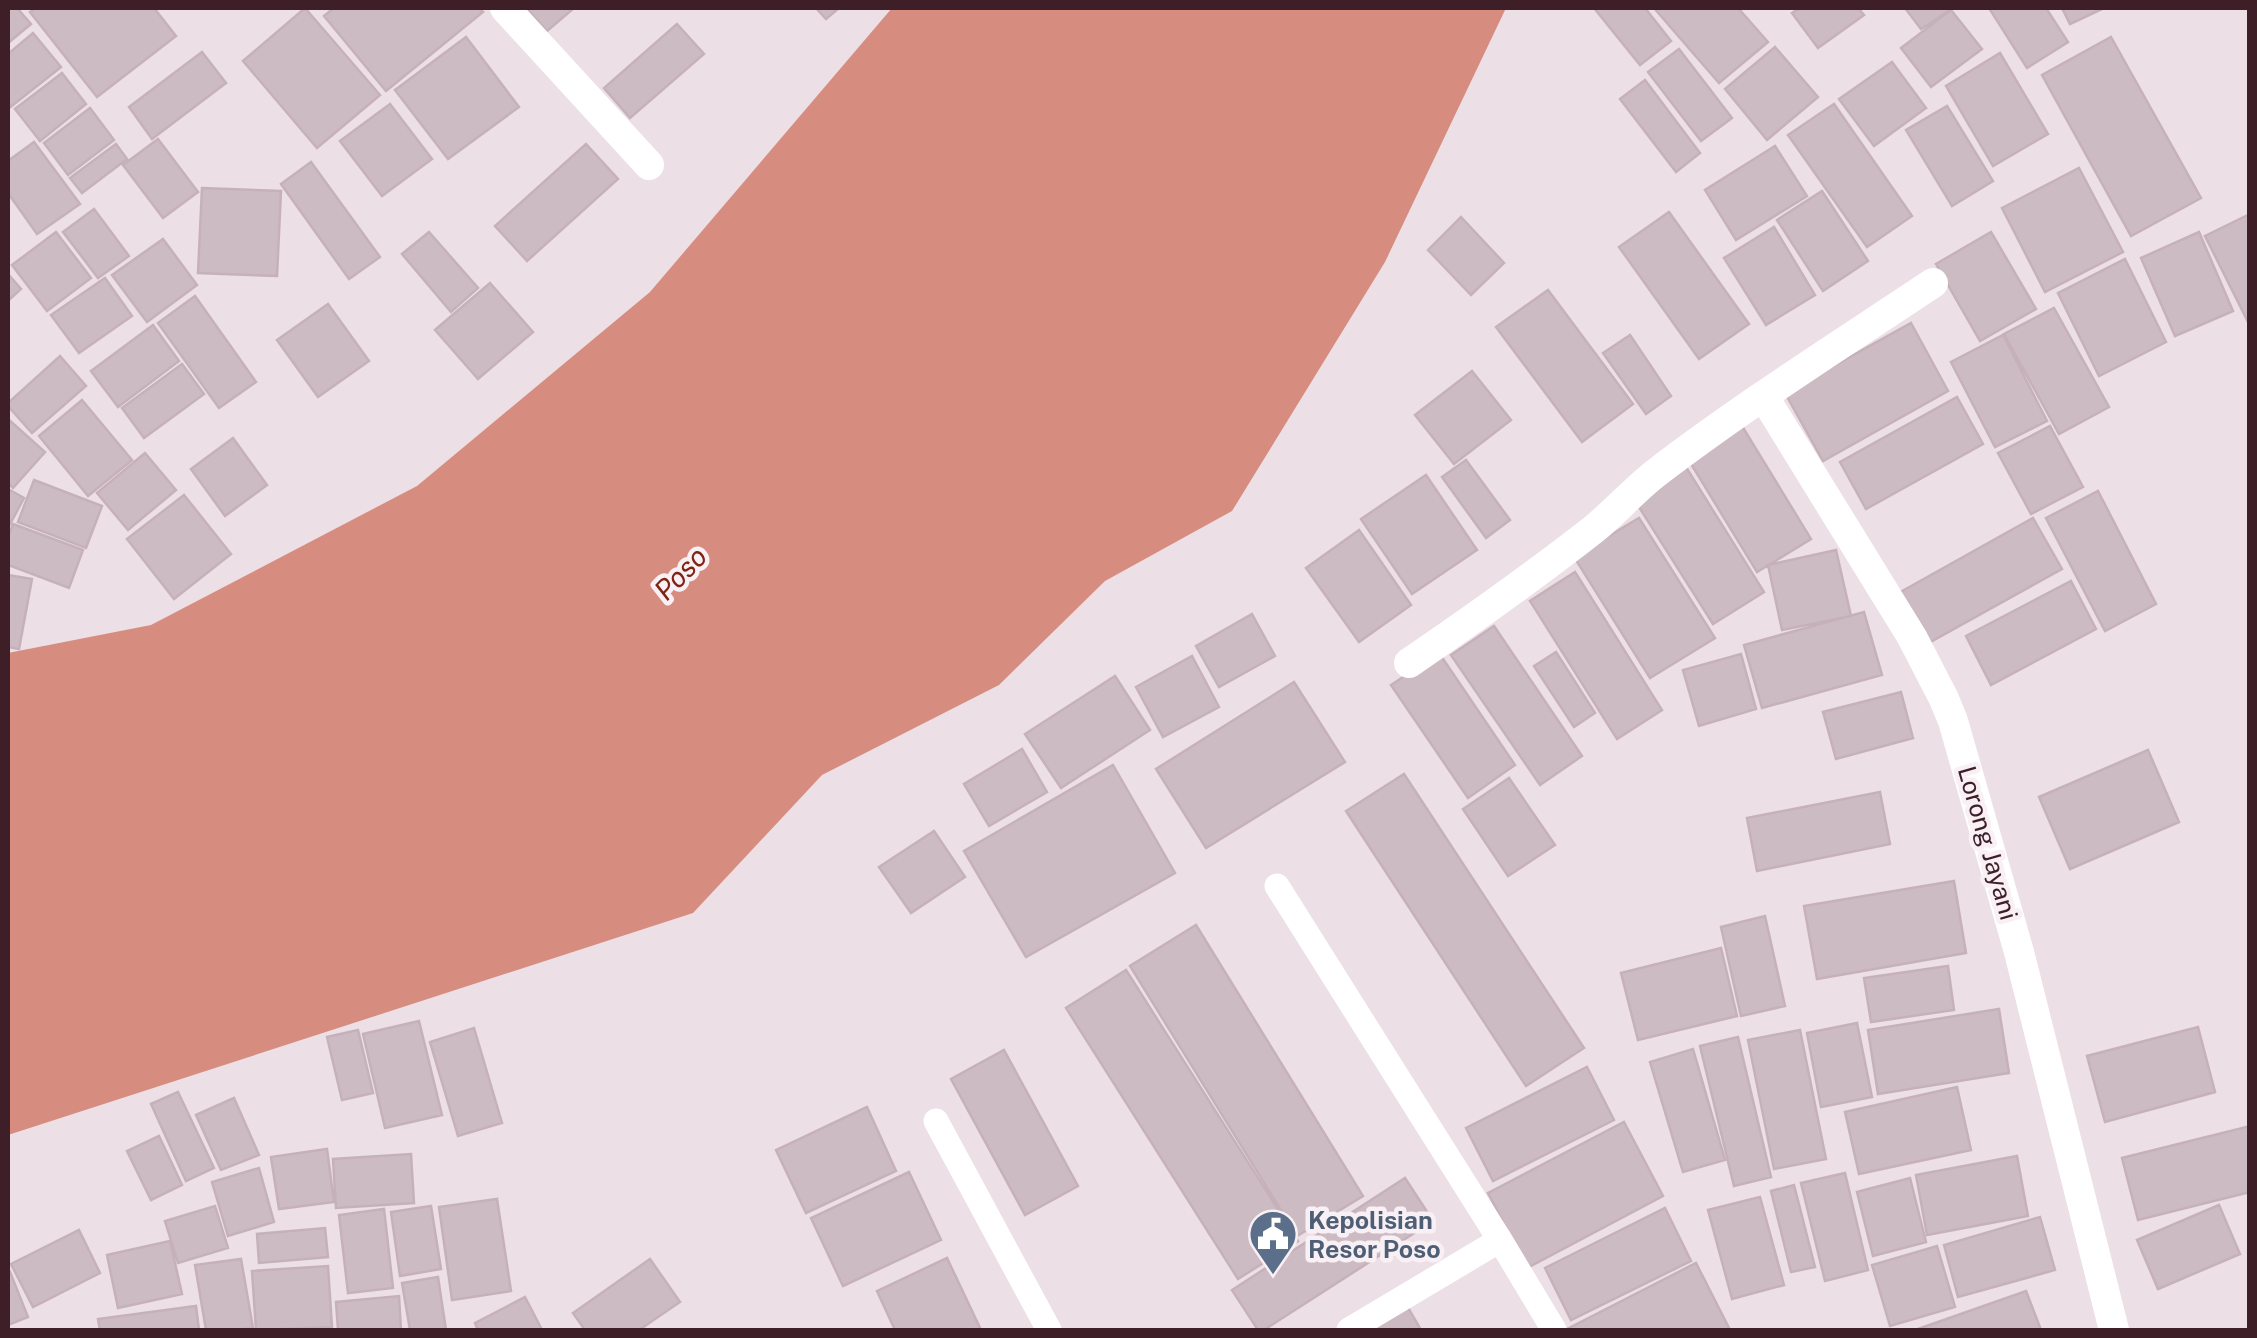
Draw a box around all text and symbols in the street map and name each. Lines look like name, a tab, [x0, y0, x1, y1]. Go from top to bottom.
water label: Poso	[647, 540, 713, 606]
street label: Lorong Jayani	[1952, 763, 2024, 923]
place label: Kepolisian Resor Poso	[1308, 1205, 1441, 1264]
public building icon: Kepolisian Resor Poso	[1247, 1208, 1299, 1276]

